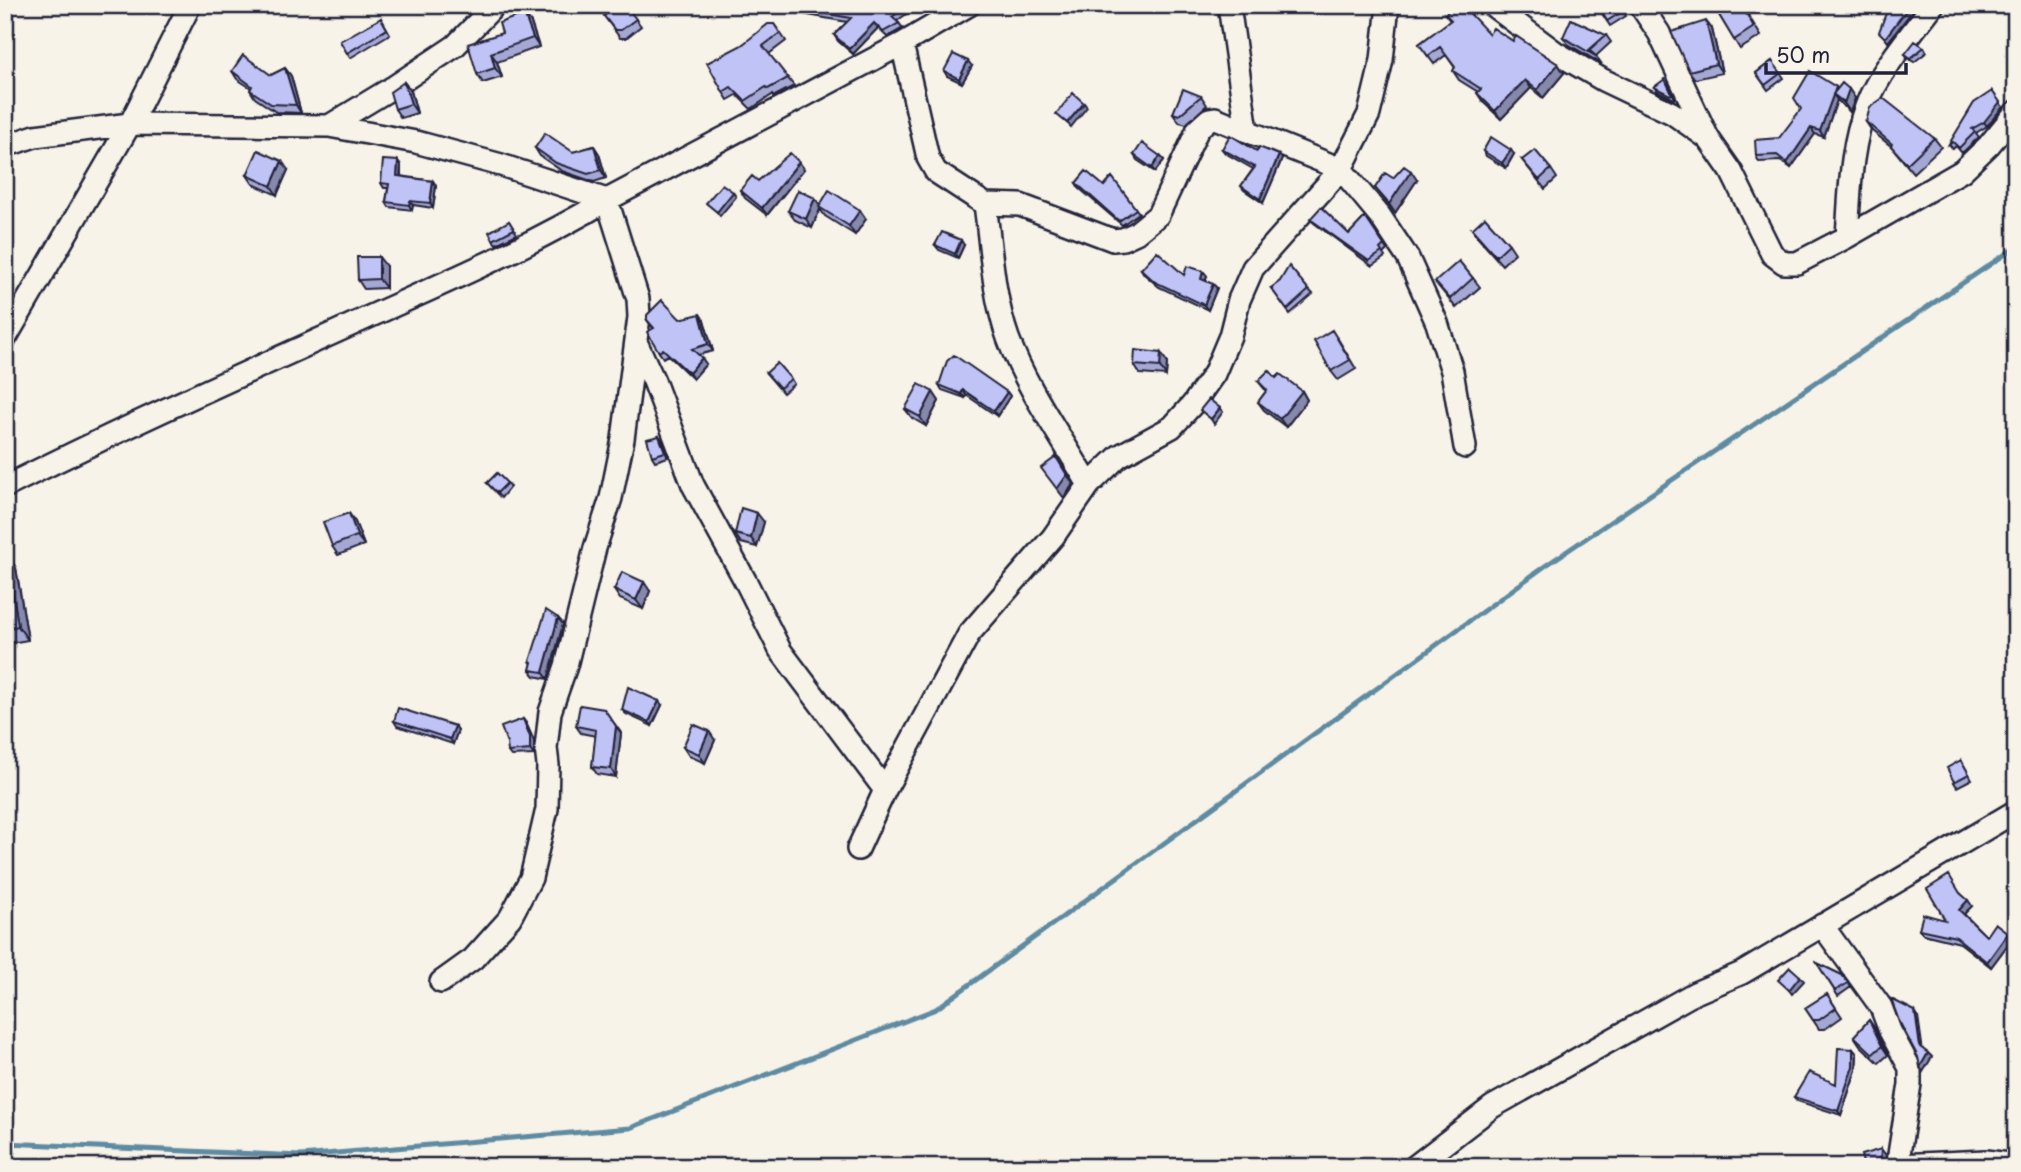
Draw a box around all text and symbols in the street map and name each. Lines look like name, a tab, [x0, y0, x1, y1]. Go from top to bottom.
scale bar	[1766, 32, 1906, 76]
text: 50 m	[1776, 38, 1830, 70]

